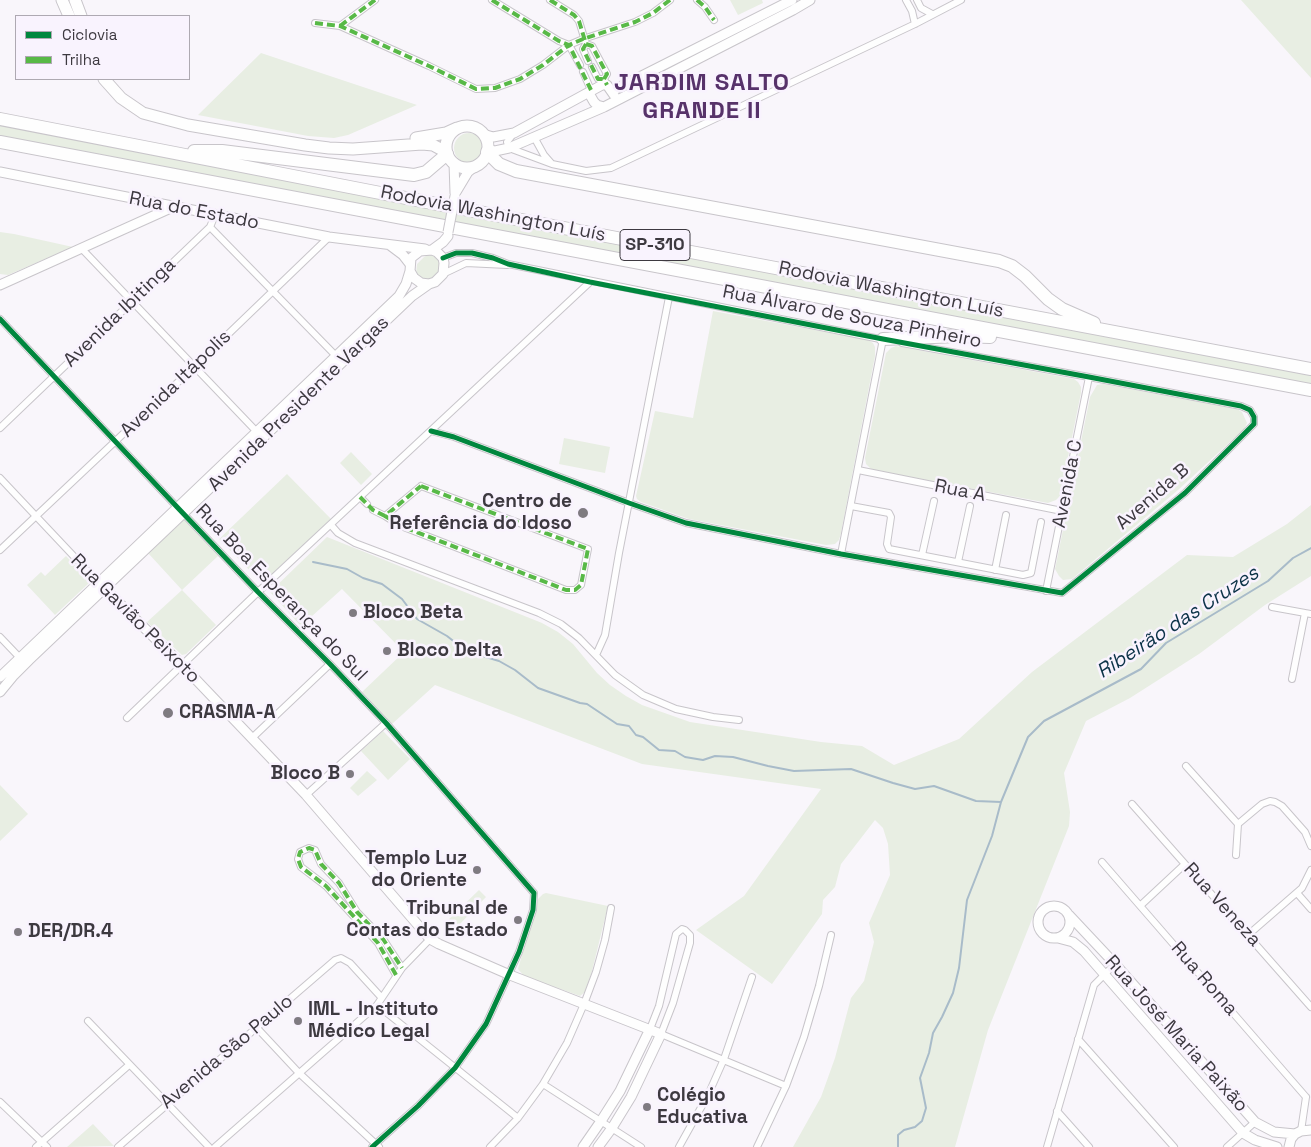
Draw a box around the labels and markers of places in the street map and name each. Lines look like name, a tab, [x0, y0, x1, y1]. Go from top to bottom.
place label: Centro de Referência do Idoso	[390, 491, 572, 535]
marker: Centro de Referência do Idoso	[576, 506, 590, 520]
place label: Bloco Beta	[363, 602, 463, 624]
marker: Bloco Beta	[347, 607, 359, 619]
place label: Bloco Delta	[397, 640, 502, 662]
marker: Bloco Delta	[381, 645, 393, 657]
place label: CRASMA-A	[179, 702, 276, 724]
marker: CRASMA-A	[161, 706, 175, 720]
place label: Bloco B	[270, 763, 340, 785]
marker: Bloco B	[344, 768, 356, 780]
place label: Templo Luz do Oriente	[365, 848, 467, 892]
marker: Templo Luz do Oriente	[471, 864, 483, 876]
place label: Tribunal de Contas do Estado	[346, 898, 508, 942]
marker: Tribunal de Contas do Estado	[512, 914, 524, 926]
place label: DER/DR.4	[28, 921, 113, 943]
marker: DER/DR.4	[12, 926, 24, 938]
place label: IML - Instituto Médico Legal	[308, 999, 438, 1043]
marker: IML - Instituto Médico Legal	[292, 1015, 304, 1027]
place label: Colégio Educativa	[657, 1085, 748, 1129]
marker: Colégio Educativa	[641, 1101, 653, 1113]

